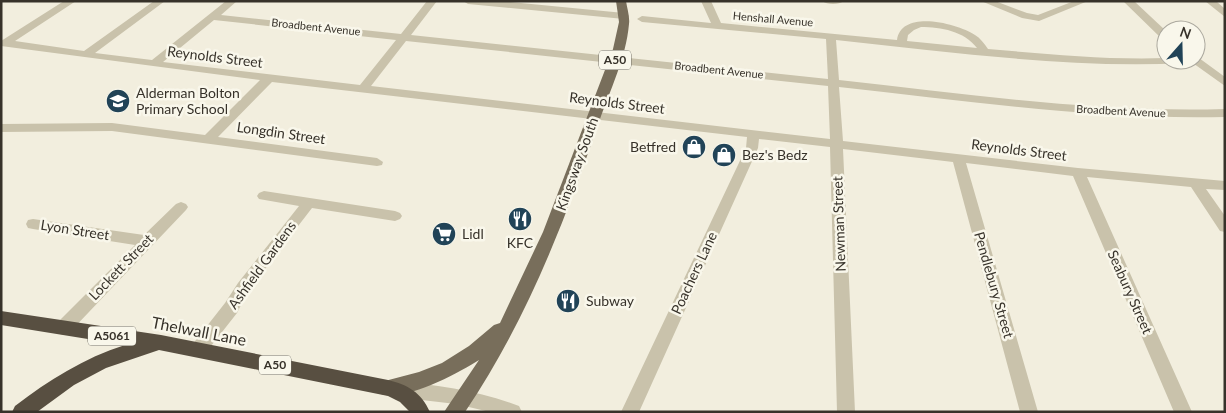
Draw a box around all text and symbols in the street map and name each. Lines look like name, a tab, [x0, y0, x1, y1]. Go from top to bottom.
street label: Henshall Avenue	[732, 9, 814, 29]
street label: Broadbent Avenue	[271, 15, 361, 38]
north arrow	[1156, 20, 1206, 70]
text: N	[1178, 22, 1194, 42]
street label: Reynolds Street	[166, 42, 264, 71]
road number: A50	[599, 50, 631, 70]
street label: Broadbent Avenue	[674, 58, 764, 81]
place label: Alderman Bolton Primary School	[136, 84, 240, 117]
school or university icon: Alderman Bolton Primary School	[105, 88, 131, 114]
street label: Reynolds Street	[568, 88, 666, 117]
street label: Broadbent Avenue	[1076, 102, 1166, 119]
street label: Kingsway South	[552, 115, 601, 213]
street label: Longdin Street	[236, 118, 326, 147]
shop icon: Betfred	[681, 134, 707, 160]
street label: Reynolds Street	[970, 135, 1068, 164]
place label: Betfred	[630, 138, 676, 155]
shop icon: Bez's Bedz	[711, 142, 737, 168]
place label: Bez's Bedz	[742, 146, 808, 163]
street label: Newman Street	[828, 176, 849, 272]
restaurant icon: KFC	[507, 206, 533, 232]
street label: Lyon Street	[40, 216, 111, 243]
street label: Ashfield Gardens	[224, 217, 299, 312]
supermarket icon: Lidl	[431, 221, 457, 247]
place label: Lidl	[462, 225, 484, 242]
street label: Poachers Lane	[667, 229, 720, 317]
street label: Lockett Street	[85, 230, 156, 303]
street label: Pendlebury Street	[971, 230, 1018, 340]
place label: KFC	[507, 234, 534, 251]
street label: Seabury Street	[1104, 247, 1157, 336]
restaurant icon: Subway	[555, 288, 581, 314]
place label: Subway	[586, 292, 635, 309]
street label: Thelwall Lane	[150, 312, 248, 349]
road number: A5061	[88, 326, 136, 346]
road number: A50	[259, 356, 291, 374]

